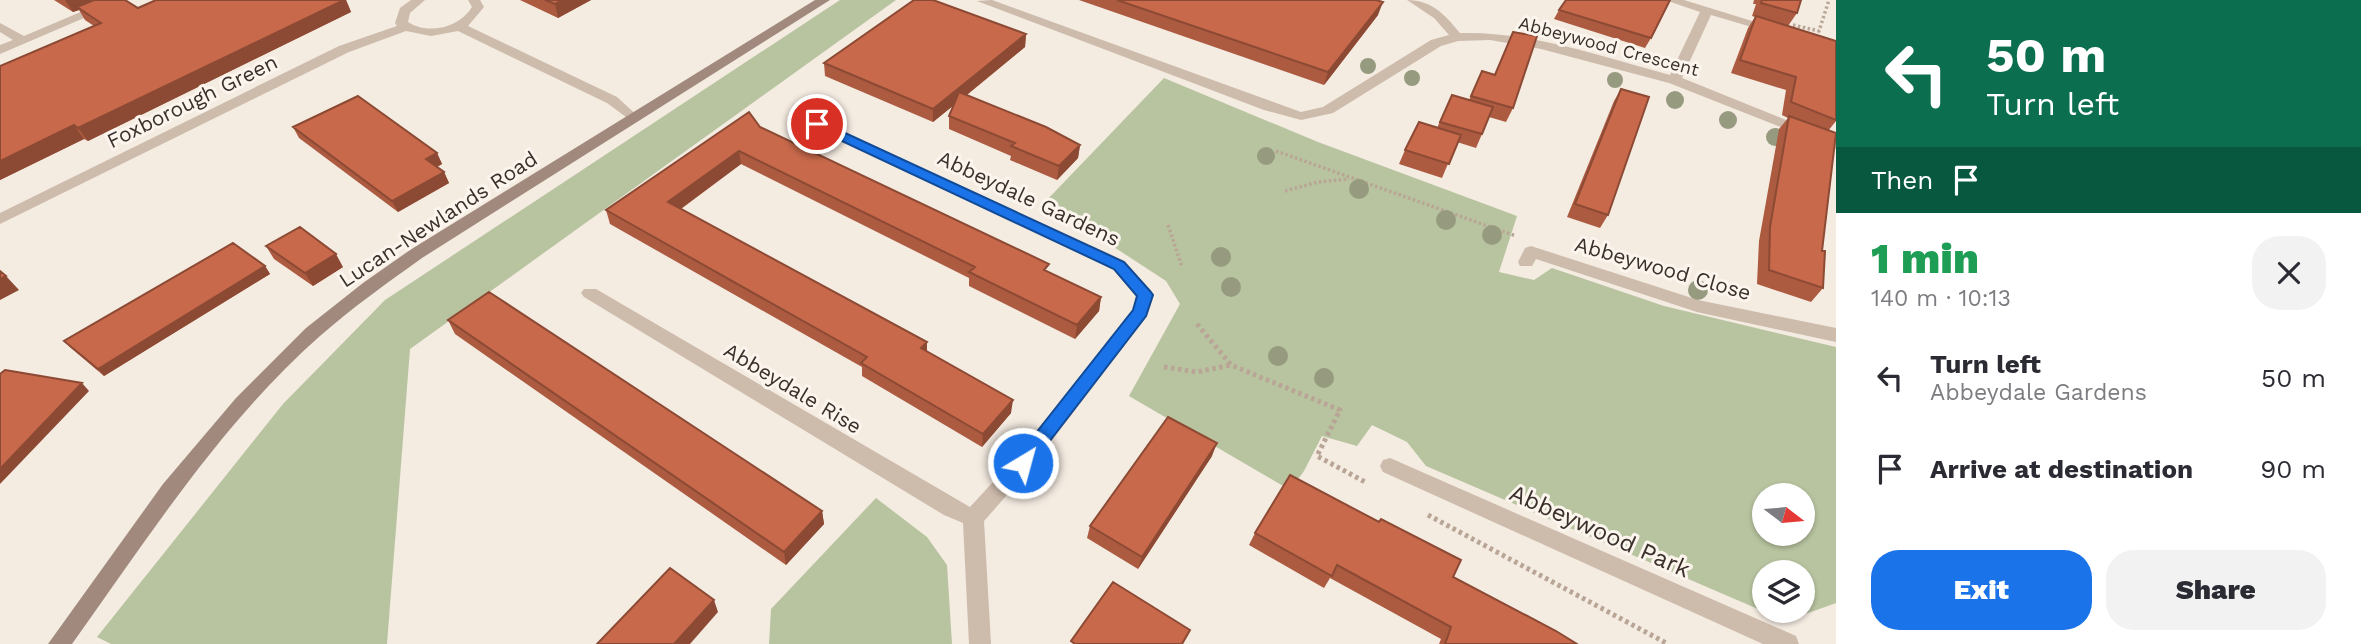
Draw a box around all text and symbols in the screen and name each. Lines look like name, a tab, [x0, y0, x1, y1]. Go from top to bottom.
street label: Abbeywood Crescent	[1517, 12, 1702, 80]
text: 50 m	[1986, 26, 2106, 84]
icon: left	[1871, 28, 1962, 119]
street label: Foxborough Green	[103, 49, 281, 153]
text: Turn left	[1986, 85, 2119, 123]
pin	[787, 94, 847, 154]
icon: arrive	[798, 105, 836, 143]
street label: Abbeydale Gardens	[934, 145, 1124, 251]
street label: Lucan-Newlands Road	[334, 146, 542, 292]
icon: arrive	[1947, 161, 1985, 199]
text: Then	[1871, 165, 1933, 195]
street label: Abbeywood Close	[1572, 231, 1754, 305]
text: 1 min	[1871, 234, 1979, 283]
button: close	[2252, 236, 2326, 310]
text: 140 m · 10:13	[1871, 285, 2011, 312]
street label: Abbeydale Rise	[720, 337, 866, 439]
text: Turn left	[1930, 349, 2041, 379]
icon: left	[1871, 359, 1909, 397]
text: 50 m	[2261, 363, 2326, 393]
text: Abbeydale Gardens	[1930, 379, 2147, 406]
position arrow	[986, 426, 1060, 500]
icon: arrive	[1871, 450, 1909, 488]
text: Arrive at destination	[1930, 454, 2193, 484]
text: 90 m	[2260, 454, 2326, 484]
street label: Abbeywood Park	[1505, 479, 1695, 584]
north arrow	[1752, 483, 1815, 546]
map controls	[1752, 483, 1815, 623]
button: Exit	[1871, 550, 2092, 630]
button: Share	[2106, 550, 2326, 630]
button: layers	[1752, 560, 1815, 623]

